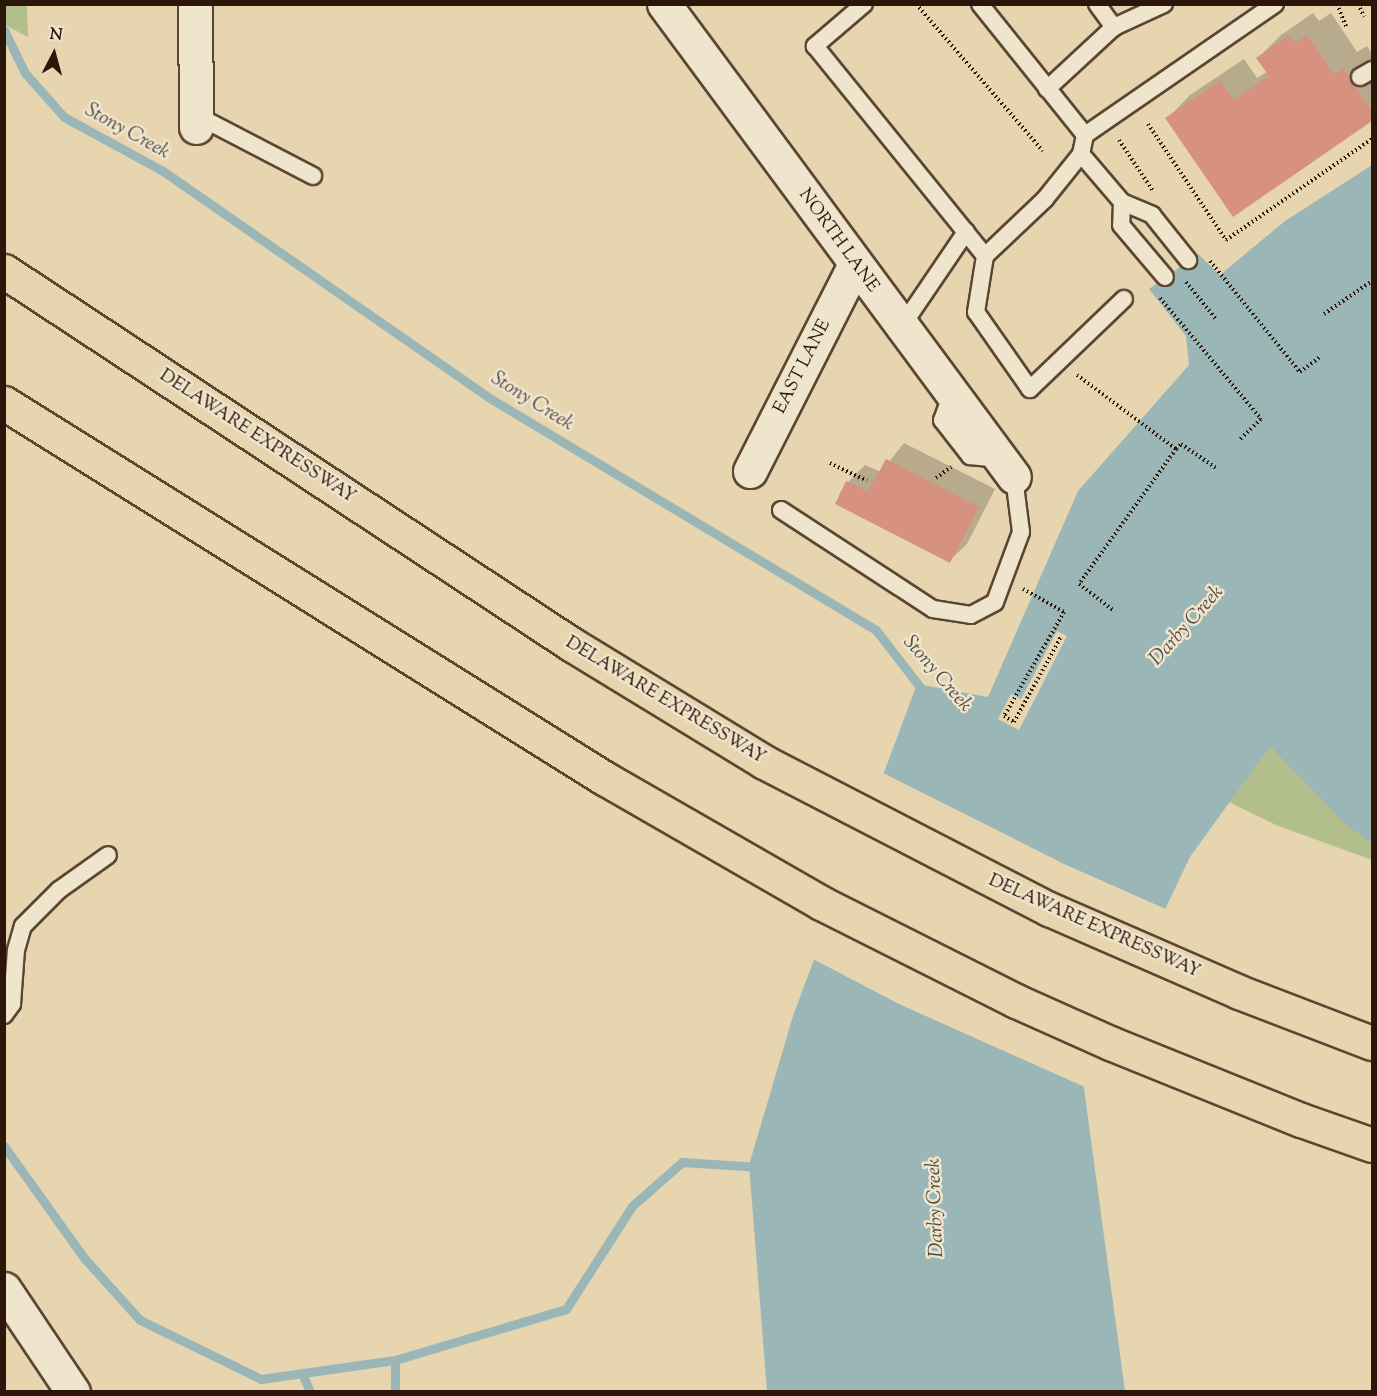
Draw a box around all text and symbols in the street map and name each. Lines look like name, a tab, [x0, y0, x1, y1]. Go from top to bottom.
text: N	[48, 23, 63, 48]
north arrow	[24, 24, 84, 84]
water label: Stony Creek	[80, 99, 174, 165]
street label: NORTH LANE	[793, 185, 883, 297]
street label: EAST LANE	[770, 316, 836, 418]
street label: DELAWARE EXPRESSWAY	[155, 365, 359, 509]
water label: Stony Creek	[486, 367, 578, 437]
water label: Darby Creek	[1145, 581, 1229, 671]
water label: Stony Creek	[897, 631, 977, 717]
street label: DELAWARE EXPRESSWAY	[561, 633, 769, 769]
street label: DELAWARE EXPRESSWAY	[985, 870, 1203, 984]
water label: Darby Creek	[922, 1158, 950, 1258]

